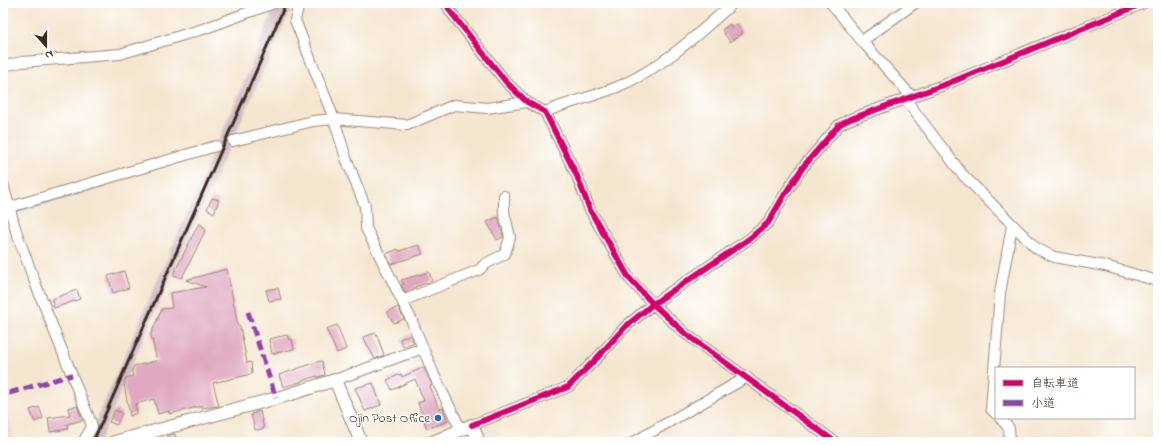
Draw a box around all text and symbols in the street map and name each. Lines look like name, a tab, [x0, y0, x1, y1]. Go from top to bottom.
north arrow	[26, 26, 66, 66]
text: N	[43, 46, 56, 63]
legend	[995, 367, 1135, 419]
text: 自転車道	[1031, 375, 1079, 393]
text: 小道	[1031, 395, 1055, 413]
place label: Ojin Post Office	[349, 409, 430, 428]
marker: Ojin Post Office	[433, 413, 443, 423]

